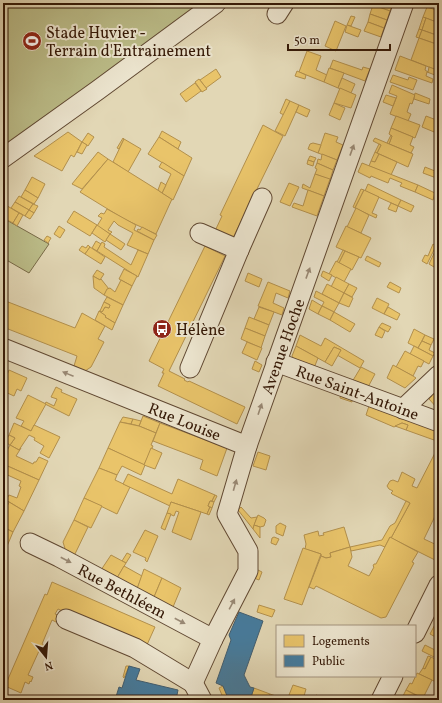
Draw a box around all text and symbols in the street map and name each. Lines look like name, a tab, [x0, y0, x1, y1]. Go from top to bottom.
place label: Stade Huvier - Terrain d'Entrainement	[46, 23, 212, 63]
scale bar	[288, 26, 390, 52]
sports icon: Stade Huvier - Terrain d'Entrainement	[21, 30, 43, 52]
text: 50 m	[294, 33, 320, 49]
one-way arrow	[349, 144, 355, 156]
one-way arrow	[305, 266, 311, 278]
street label: Avenue Hoche	[257, 296, 311, 398]
bus stop icon: Hélène	[151, 318, 173, 340]
place label: Hélène	[176, 320, 225, 342]
street label: Rue Saint-Antoine	[292, 361, 422, 427]
one-way arrow	[62, 370, 74, 376]
street label: Rue Louise	[145, 398, 224, 447]
one-way arrow	[257, 402, 263, 414]
one-way arrow	[233, 478, 239, 491]
one-way arrow	[60, 557, 71, 564]
street label: Rue Bethléem	[73, 560, 170, 625]
one-way arrow	[229, 598, 235, 610]
one-way arrow	[175, 618, 186, 624]
legend	[276, 625, 416, 677]
text: Logements	[312, 634, 370, 650]
north arrow	[26, 637, 66, 677]
text: Public	[312, 654, 345, 670]
text: N	[42, 657, 55, 673]

